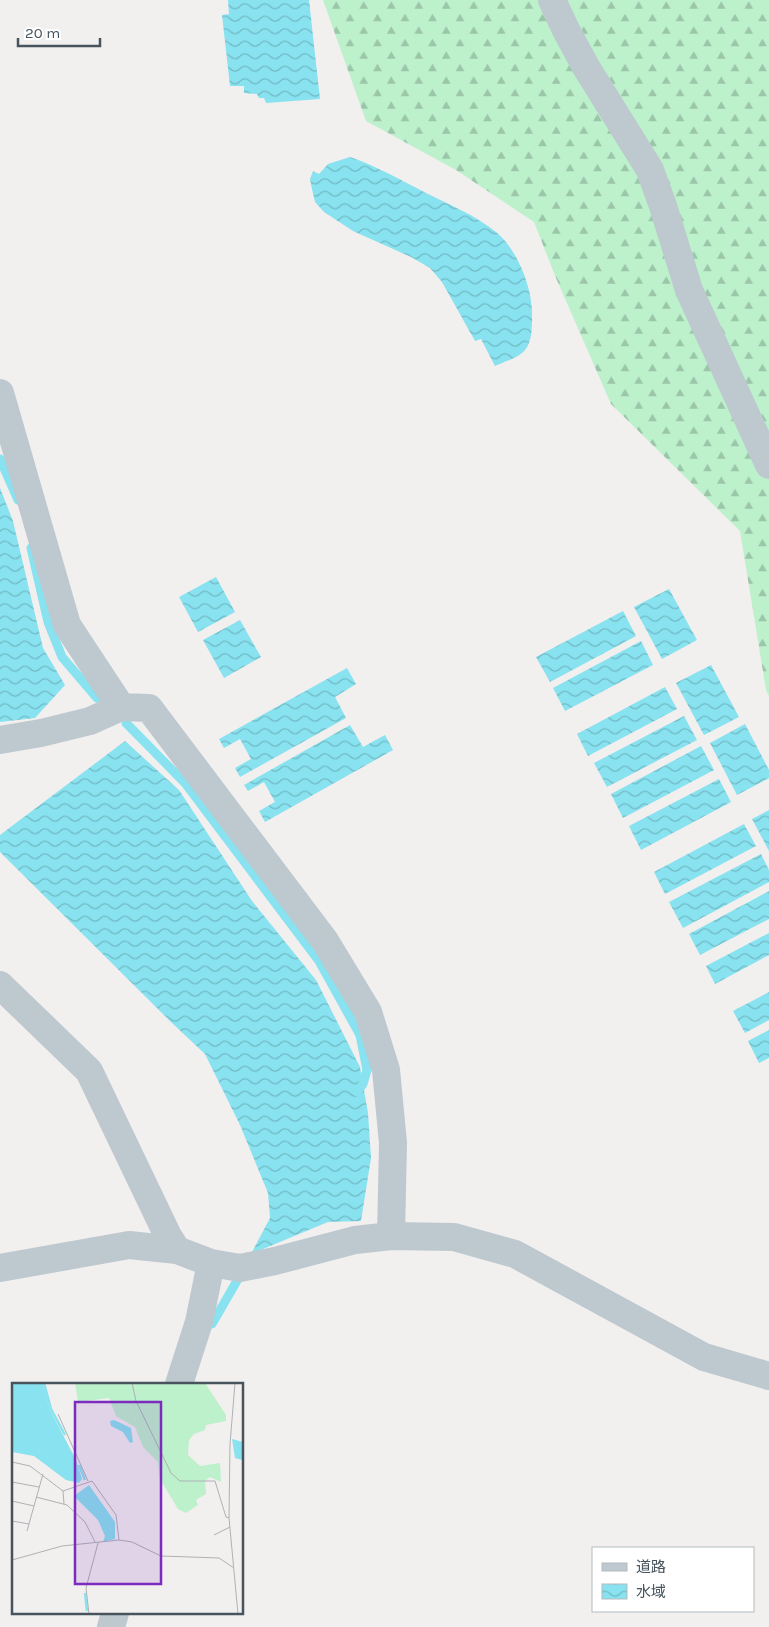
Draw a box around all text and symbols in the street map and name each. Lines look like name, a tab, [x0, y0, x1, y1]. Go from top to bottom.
scale bar	[18, 15, 100, 47]
text: 20 m	[25, 24, 60, 42]
inset map	[12, 1383, 244, 1614]
legend	[592, 1547, 754, 1612]
text: 道路	[636, 1558, 666, 1576]
text: 水域	[636, 1583, 666, 1601]

